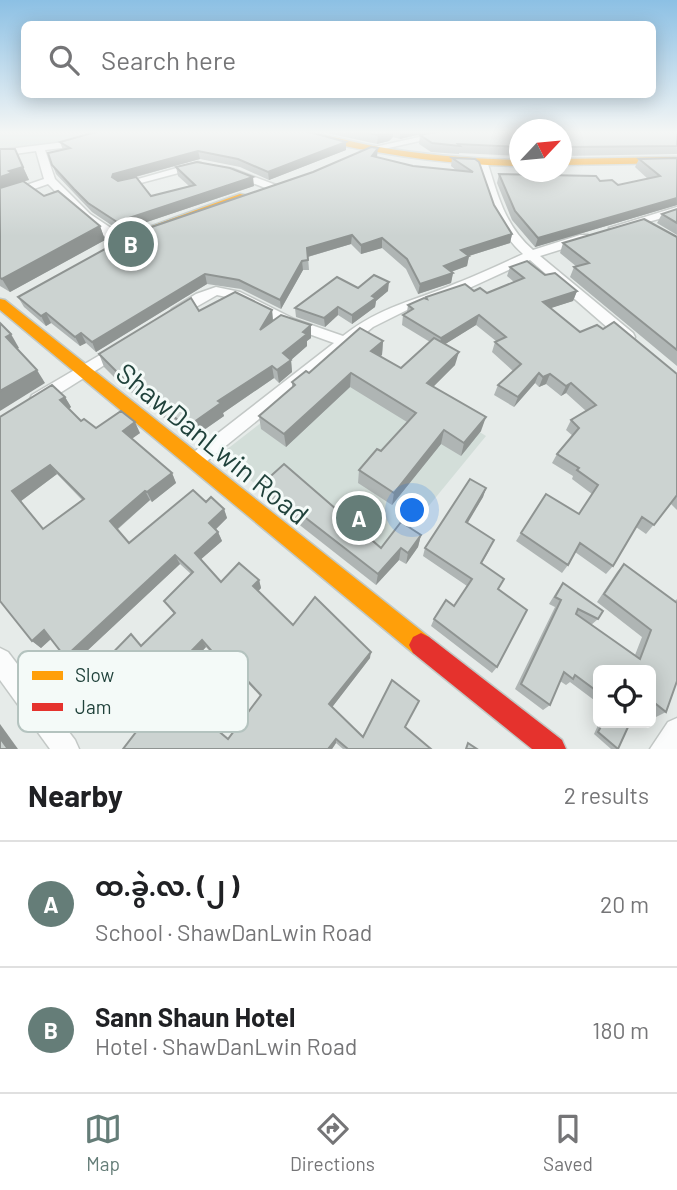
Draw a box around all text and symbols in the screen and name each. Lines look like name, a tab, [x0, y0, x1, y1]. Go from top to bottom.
search box	[21, 21, 656, 98]
icon: search	[45, 41, 83, 79]
text: Search here	[101, 44, 236, 75]
north arrow	[509, 119, 572, 182]
pin: B	[108, 218, 154, 270]
street label: ShawDanLwin Road	[110, 355, 316, 531]
pin: A	[336, 492, 382, 544]
your location	[395, 493, 429, 527]
legend	[18, 651, 248, 732]
text: Slow	[75, 663, 114, 686]
map controls	[593, 665, 656, 728]
button: locate	[593, 665, 656, 728]
text: Jam	[75, 695, 111, 718]
text: Nearby	[28, 777, 123, 813]
text: 2 results	[564, 781, 649, 809]
text: ထ.ခွဲ.လ. (၂ )	[95, 870, 239, 901]
text: A	[43, 890, 59, 918]
text: 20 m	[600, 890, 649, 918]
text: School · ShawDanLwin Road	[95, 918, 372, 946]
text: Sann Shaun Hotel	[95, 1001, 295, 1032]
text: B	[44, 1016, 58, 1044]
text: 180 m	[592, 1016, 649, 1044]
text: Hotel · ShawDanLwin Road	[95, 1032, 357, 1060]
tab: Map	[84, 1110, 122, 1175]
tab: Directions	[290, 1110, 375, 1175]
tab: Saved	[543, 1110, 593, 1175]

